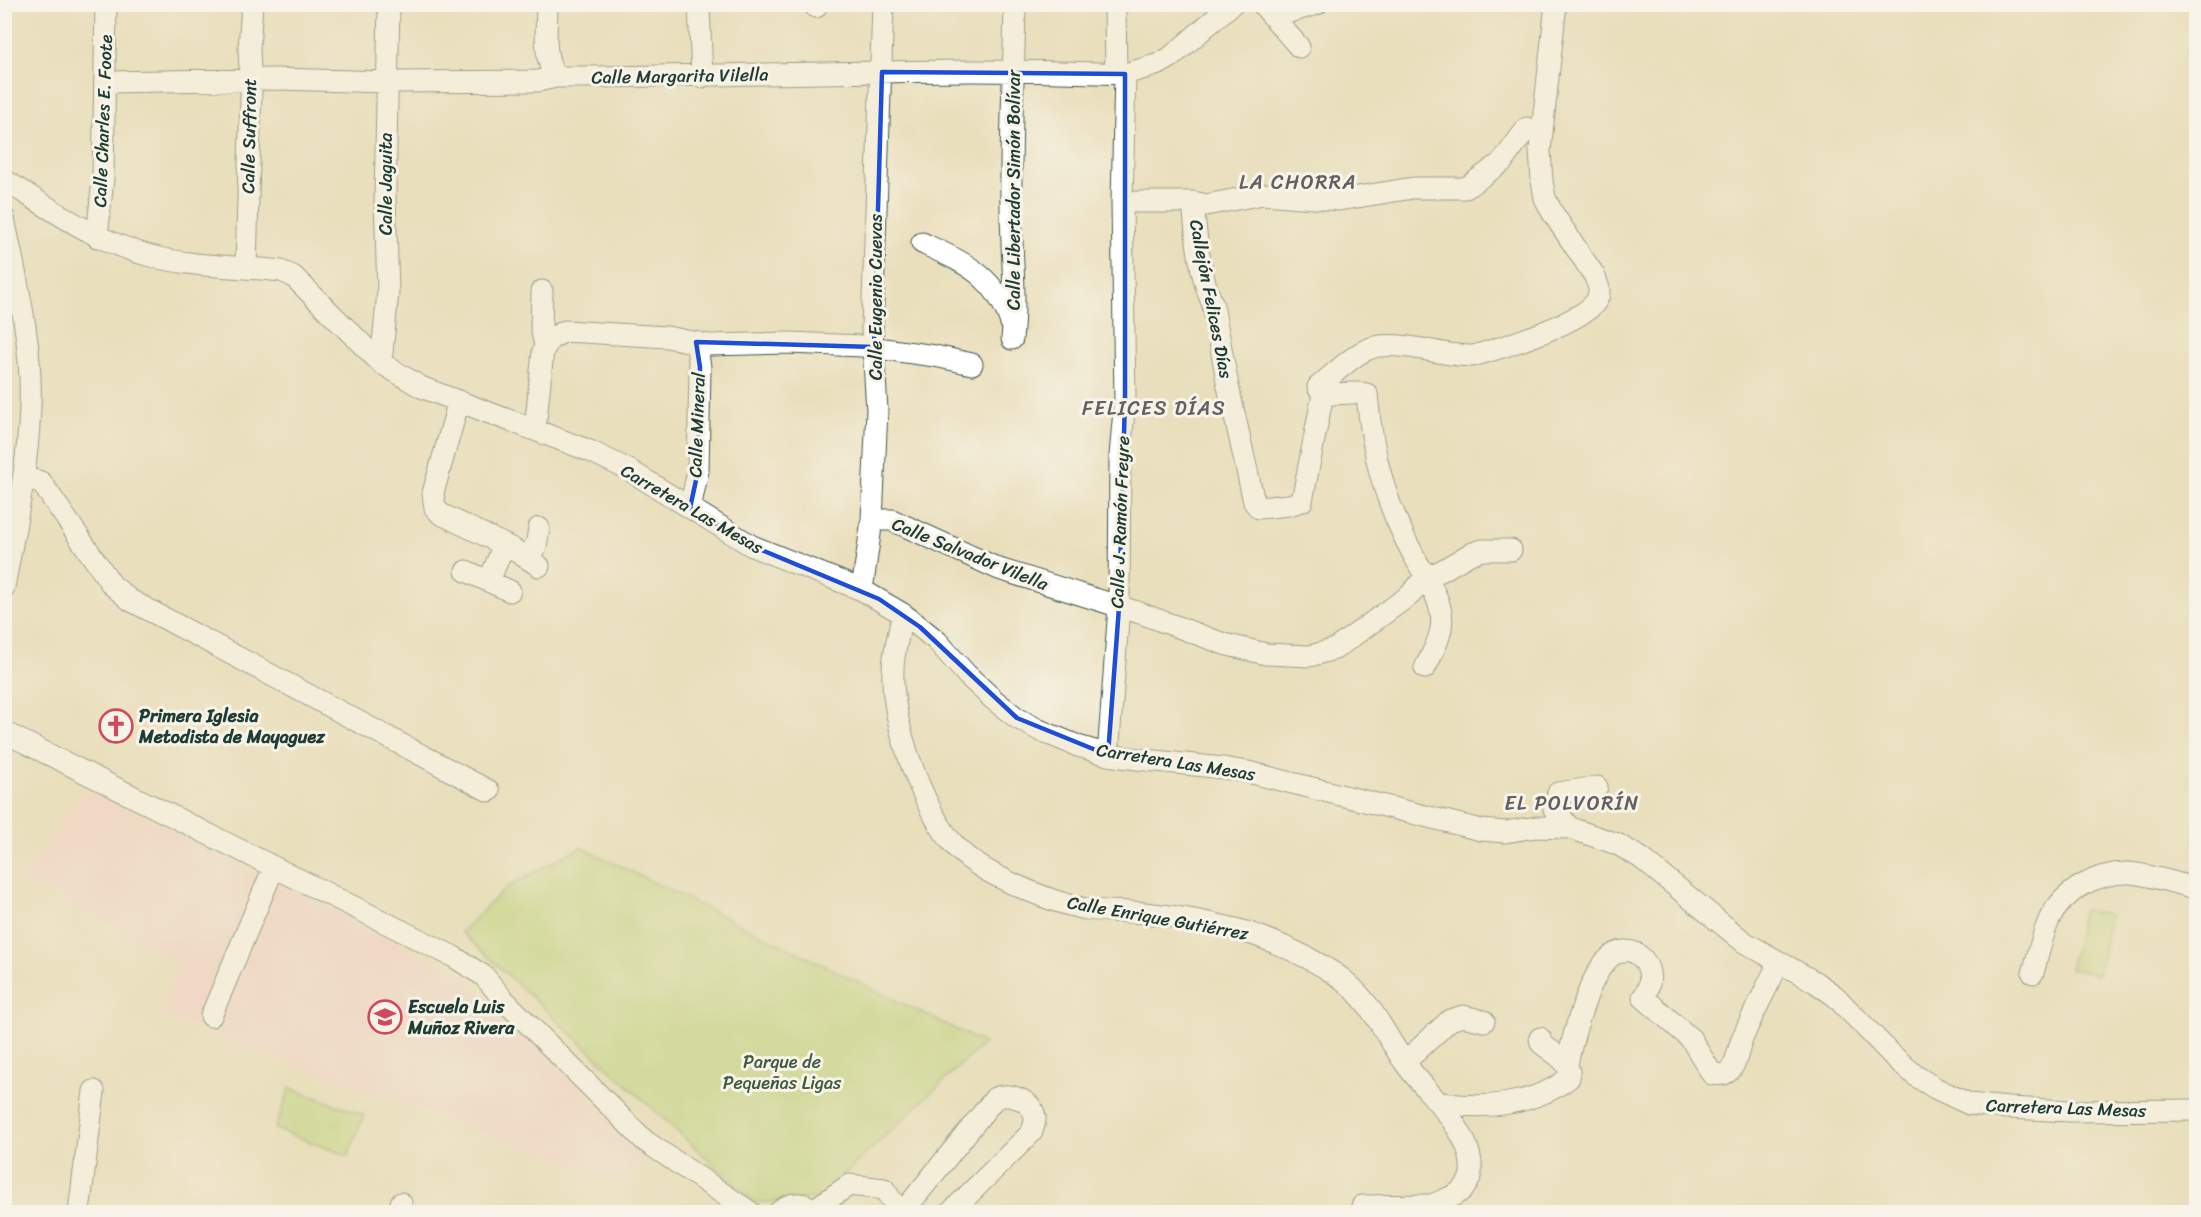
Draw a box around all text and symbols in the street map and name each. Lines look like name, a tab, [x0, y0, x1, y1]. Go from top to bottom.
street label: Calle Charles E. Foote	[84, 34, 122, 208]
street label: Calle Margarita Vilella	[591, 58, 769, 94]
street label: Calle Libertador Simón Bolívar	[998, 68, 1030, 310]
street label: Calle Suffront	[232, 78, 266, 194]
street label: Calle Jaguita	[370, 133, 402, 235]
district label: LA CHORRA	[1239, 165, 1357, 200]
street label: Calle Eugenio Cuevas	[860, 213, 892, 380]
street label: Callejón Felices Días	[1180, 217, 1242, 382]
street label: Calle Mineral	[679, 371, 715, 478]
district label: FELICES DÍAS	[1082, 391, 1226, 426]
street label: Calle J. Ramón Freyre	[1101, 435, 1139, 609]
street label: Carretera Las Mesas	[615, 455, 770, 563]
street label: Calle Salvador Vilella	[887, 508, 1054, 600]
place label: Primera Iglesia Metodista de Mayaguez	[138, 700, 326, 753]
church icon: Primera Iglesia Metodista de Mayaguez	[98, 708, 134, 744]
street label: Carretera Las Mesas	[1094, 734, 1258, 790]
district label: EL POLVORÍN	[1504, 786, 1640, 821]
street label: Calle Enrique Gutiérrez	[1065, 886, 1252, 950]
place label: Escuela Luis Muñoz Rivera	[407, 991, 515, 1044]
school or university icon: Escuela Luis Muñoz Rivera	[367, 999, 403, 1035]
park label: Parque de Pequeñas Ligas	[723, 1046, 842, 1099]
street label: Carretera Las Mesas	[1985, 1089, 2147, 1127]

